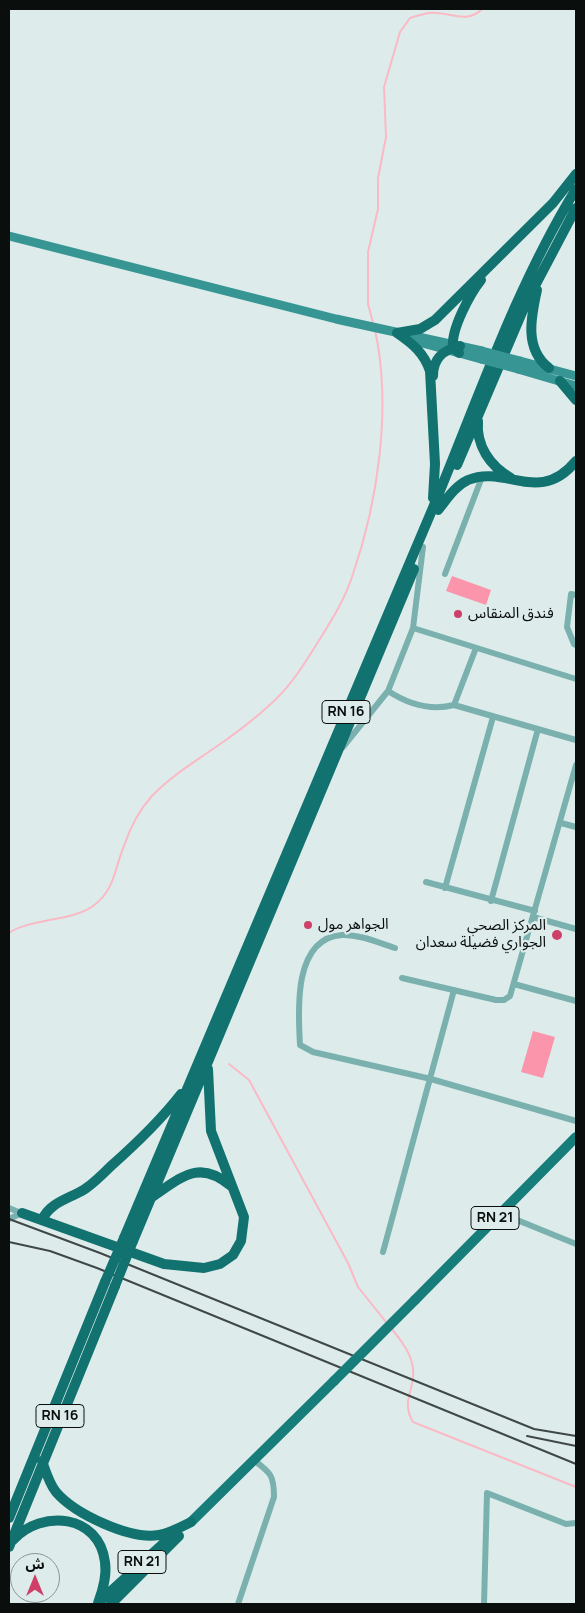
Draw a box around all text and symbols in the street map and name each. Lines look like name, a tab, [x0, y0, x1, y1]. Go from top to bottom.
place label: فندق المنقاس	[468, 605, 554, 623]
marker: فندق المنقاس	[452, 608, 464, 620]
road number: RN 16	[322, 700, 370, 724]
place label: الجواهر مول	[318, 916, 389, 934]
place label: المركز الصحي الجواري فضيلة سعدان	[416, 917, 546, 952]
marker: الجواهر مول	[302, 919, 314, 931]
marker: المركز الصحي الجواري فضيلة سعدان	[550, 928, 564, 942]
road number: RN 21	[471, 1206, 519, 1230]
road number: RN 16	[36, 1404, 84, 1428]
road number: RN 21	[118, 1550, 166, 1574]
north arrow	[10, 1553, 60, 1603]
text: ش	[25, 1554, 45, 1573]

